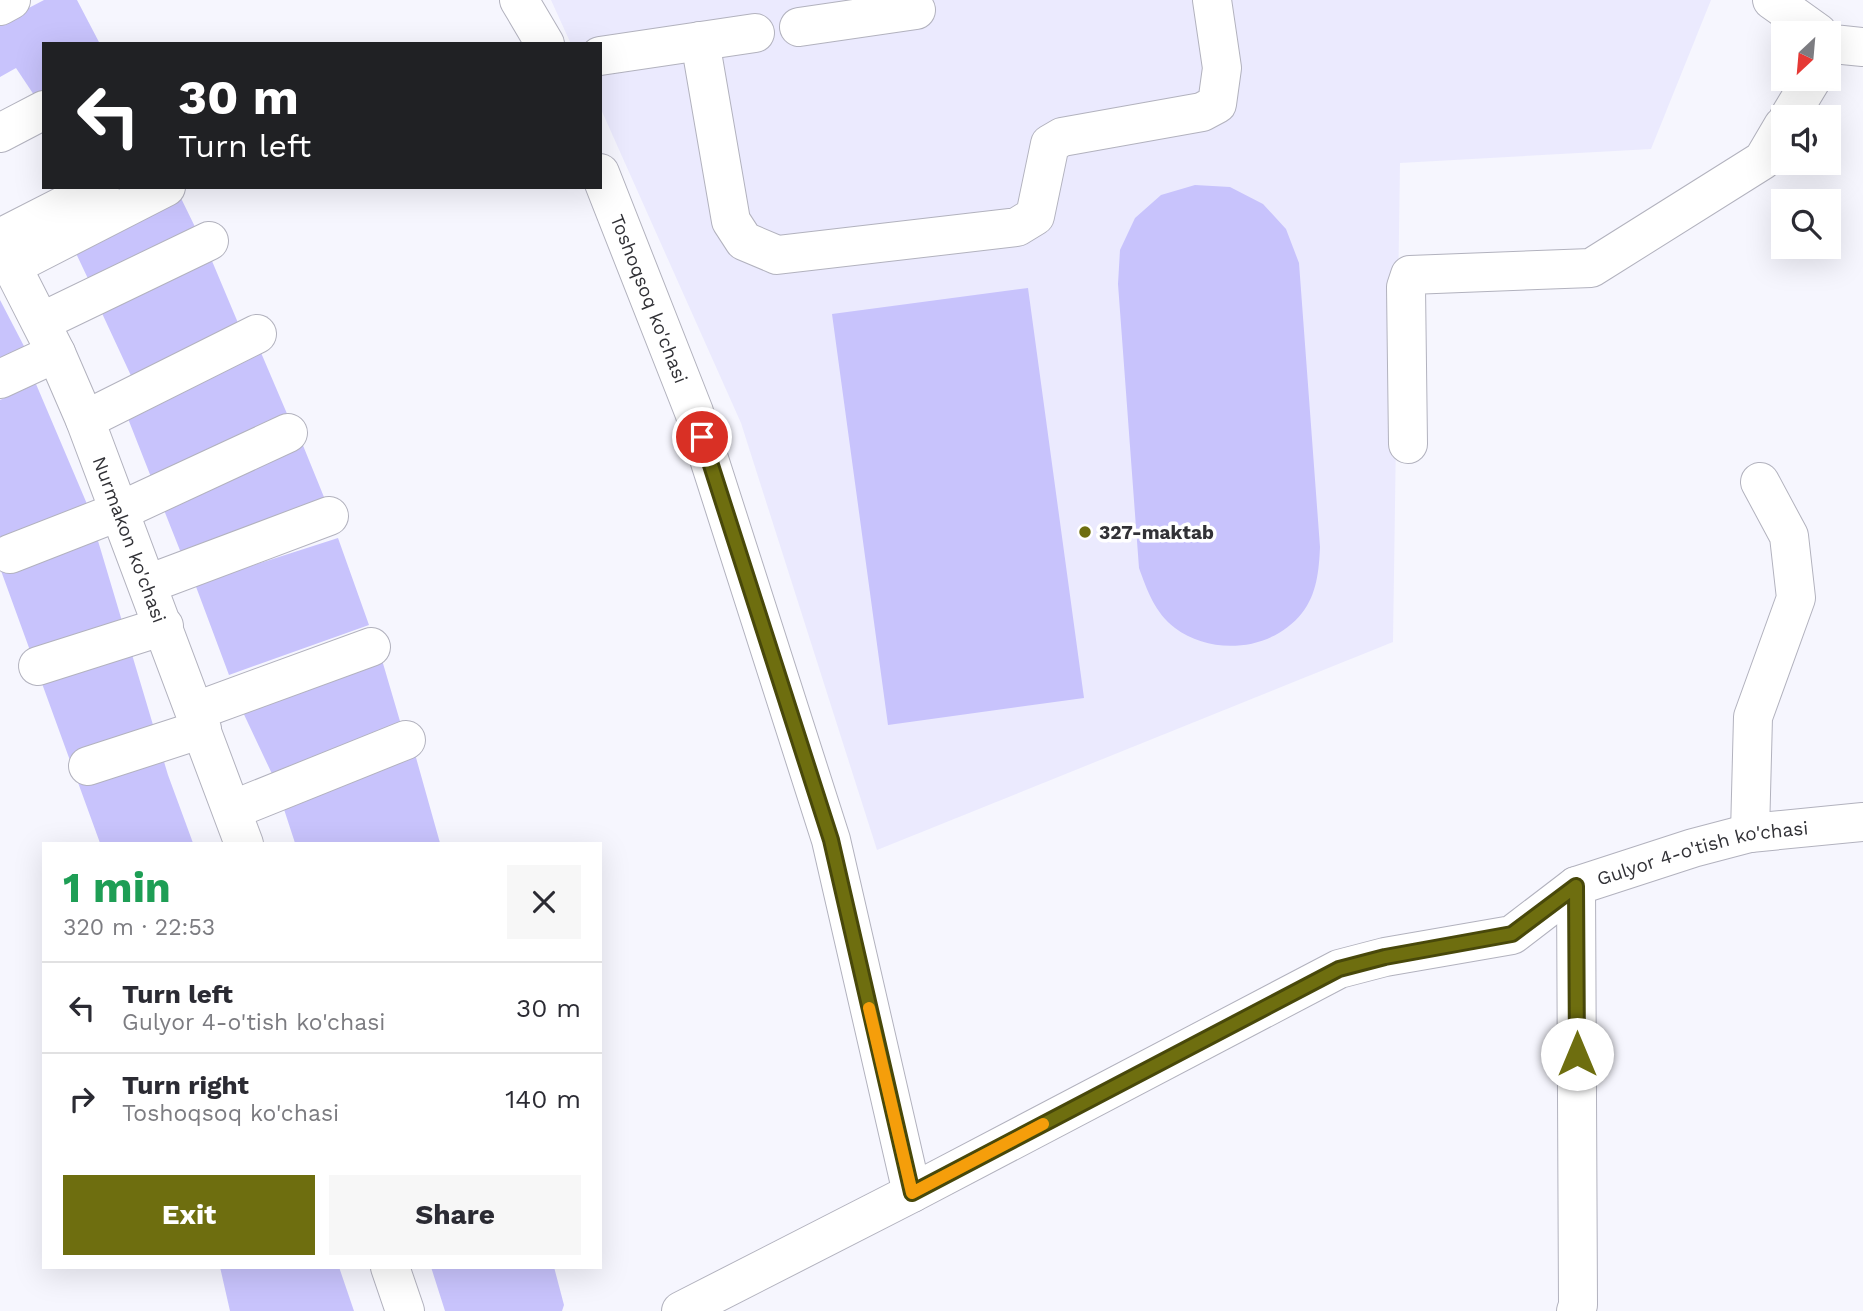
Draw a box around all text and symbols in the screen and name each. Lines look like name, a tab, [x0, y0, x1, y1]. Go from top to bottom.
north arrow	[1771, 21, 1841, 91]
map controls	[1771, 21, 1841, 259]
text: 30 m	[178, 68, 299, 126]
icon: left	[63, 70, 154, 161]
button: sound	[1771, 105, 1841, 175]
text: Turn left	[178, 127, 311, 165]
button: search	[1771, 189, 1841, 259]
street label: Toshoqsoq ko'chasi	[605, 211, 693, 387]
pin	[672, 407, 732, 467]
icon: arrive	[683, 418, 721, 456]
street label: Nurmakon ko'chasi	[88, 453, 171, 626]
place label: 327-maktab	[1099, 521, 1214, 544]
marker: 327-maktab	[1077, 524, 1093, 540]
street label: Gulyor 4-o'tish ko'chasi	[1594, 816, 1809, 890]
text: 1 min	[63, 863, 171, 912]
button: close	[507, 865, 581, 939]
text: 320 m · 22:53	[63, 914, 215, 941]
text: Turn left	[122, 979, 233, 1009]
icon: left	[63, 989, 101, 1027]
text: 30 m	[516, 993, 581, 1023]
text: Gulyor 4-o'tish ko'chasi	[122, 1009, 385, 1036]
position arrow	[1540, 1017, 1614, 1091]
text: Turn right	[122, 1070, 249, 1100]
icon: right	[63, 1080, 101, 1118]
text: 140 m	[505, 1084, 581, 1114]
text: Toshoqsoq ko'chasi	[122, 1100, 339, 1127]
button: Exit	[63, 1175, 315, 1255]
button: Share	[329, 1175, 581, 1255]

